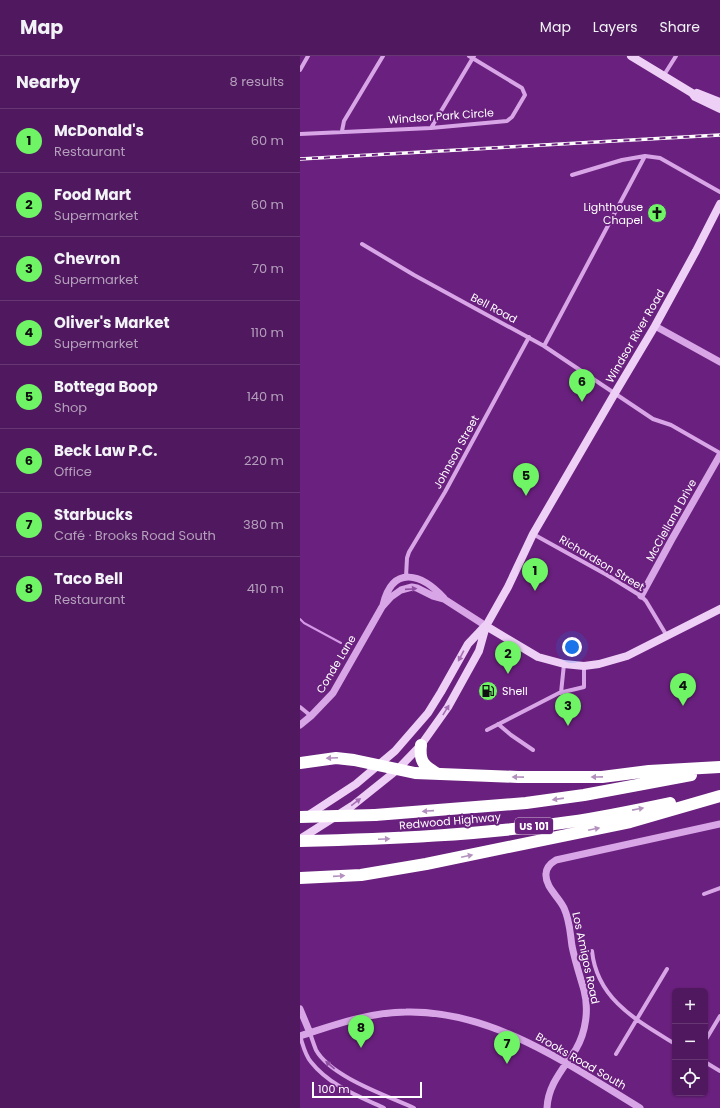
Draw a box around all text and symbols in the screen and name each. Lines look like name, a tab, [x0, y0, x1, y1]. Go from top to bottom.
text: Map	[20, 14, 63, 41]
text: Map	[540, 17, 571, 37]
text: Layers	[593, 17, 637, 37]
text: Share	[659, 17, 700, 37]
text: Nearby	[16, 70, 80, 94]
text: 8 results	[230, 72, 284, 91]
street label: Windsor Park Circle	[388, 104, 494, 128]
text: McDonald's	[54, 120, 144, 141]
text: 1	[27, 131, 31, 150]
text: 60 m	[251, 131, 284, 150]
text: Restaurant	[54, 142, 125, 161]
text: Food Mart	[54, 184, 131, 205]
text: 2	[25, 195, 33, 214]
text: 60 m	[251, 195, 284, 214]
place label: Lighthouse Chapel	[583, 199, 643, 228]
church icon: Lighthouse Chapel	[646, 202, 668, 224]
text: Supermarket	[54, 206, 138, 225]
text: Chevron	[54, 248, 120, 269]
text: 3	[25, 259, 33, 278]
text: 70 m	[252, 259, 284, 278]
text: Supermarket	[54, 270, 138, 289]
street label: Windsor River Road	[602, 286, 668, 386]
street label: Bell Road	[468, 289, 520, 327]
text: Oliver's Market	[54, 312, 170, 333]
text: 4	[25, 323, 33, 342]
text: 110 m	[251, 323, 284, 342]
text: Supermarket	[54, 334, 138, 353]
pin: 6	[569, 369, 595, 402]
text: Bottega Boop	[54, 376, 158, 397]
text: 5	[25, 387, 33, 406]
text: 140 m	[247, 387, 284, 406]
text: Shop	[54, 398, 87, 417]
street label: Johnson Street	[429, 412, 483, 492]
text: Beck Law P.C.	[54, 440, 157, 461]
text: 6	[25, 451, 33, 470]
text: 220 m	[244, 451, 284, 470]
text: Office	[54, 462, 92, 481]
pin: 5	[513, 463, 539, 496]
street label: McClelland Drive	[642, 476, 700, 564]
text: Starbucks	[54, 504, 133, 525]
text: 7	[26, 515, 32, 534]
text: 380 m	[243, 515, 284, 534]
text: Café · Brooks Road South	[54, 526, 216, 545]
street label: Richardson Street	[556, 531, 648, 595]
pin: 1	[522, 558, 548, 591]
text: Taco Bell	[54, 568, 123, 589]
text: 8	[25, 579, 33, 598]
text: 410 m	[247, 579, 284, 598]
one-way arrow	[404, 585, 417, 592]
text: Restaurant	[54, 590, 125, 609]
street label: Conde Lane	[312, 632, 360, 696]
your location	[562, 637, 582, 657]
pin: 2	[495, 641, 521, 674]
one-way arrow	[458, 650, 465, 661]
pin: 4	[670, 673, 696, 706]
fuel station icon: Shell	[477, 680, 499, 702]
place label: Shell	[502, 683, 528, 699]
pin: 3	[555, 693, 581, 726]
one-way arrow	[442, 704, 450, 715]
one-way arrow	[326, 755, 338, 762]
one-way arrow	[511, 774, 524, 780]
one-way arrow	[591, 774, 604, 780]
one-way arrow	[552, 796, 564, 802]
one-way arrow	[351, 798, 362, 807]
one-way arrow	[632, 806, 644, 812]
one-way arrow	[422, 807, 434, 814]
street label: Redwood Highway	[399, 809, 502, 833]
road number: US 101	[515, 818, 553, 834]
one-way arrow	[588, 826, 601, 832]
one-way arrow	[378, 835, 390, 842]
one-way arrow	[461, 852, 473, 858]
one-way arrow	[333, 873, 346, 879]
street label: Los Amigos Road	[568, 911, 604, 1005]
map controls	[672, 988, 708, 1096]
button: +	[672, 988, 708, 1024]
pin: 8	[348, 1015, 374, 1048]
button: −	[672, 1024, 708, 1060]
street label: Brooks Road South	[533, 1028, 629, 1094]
pin: 7	[494, 1031, 520, 1064]
one-way arrow	[325, 1060, 336, 1069]
button: locate	[672, 1060, 708, 1096]
scale bar	[312, 1080, 422, 1099]
text: 100 m	[318, 1081, 350, 1097]

